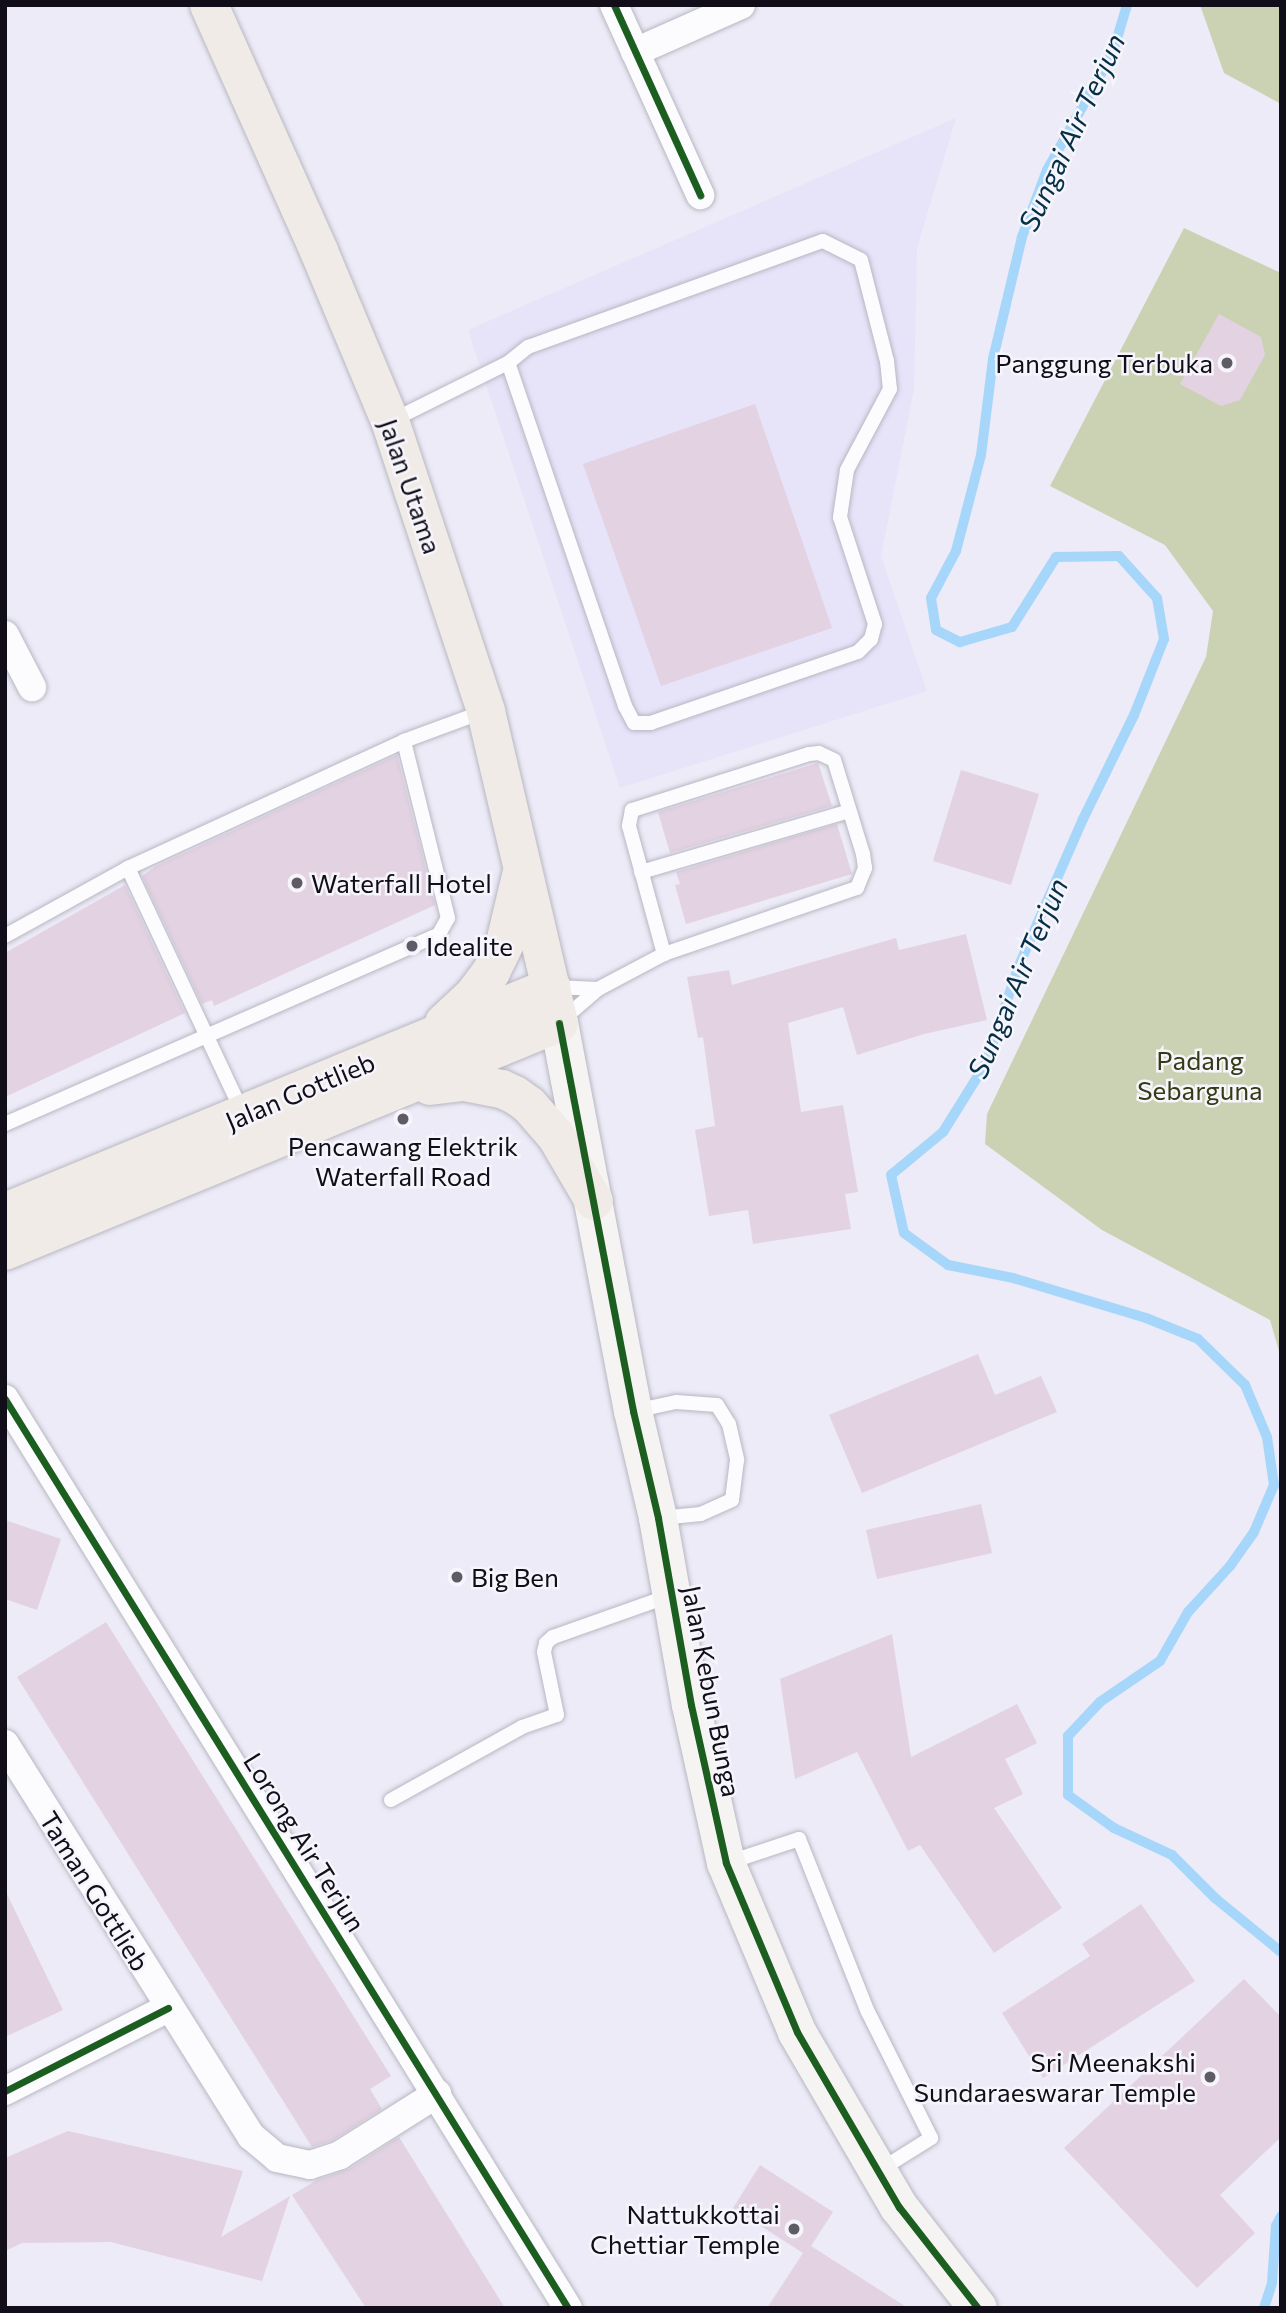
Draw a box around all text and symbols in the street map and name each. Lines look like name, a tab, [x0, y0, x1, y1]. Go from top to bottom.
water label: Sungai Air Terjun	[1011, 28, 1131, 236]
place label: Panggung Terbuka	[995, 347, 1213, 379]
marker: Panggung Terbuka	[1219, 355, 1235, 371]
street label: Jalan Utama	[373, 414, 449, 558]
place label: Waterfall Hotel	[311, 867, 492, 899]
water label: Sungai Air Terjun	[960, 873, 1074, 1083]
marker: Waterfall Hotel	[289, 875, 305, 891]
place label: Idealite	[426, 930, 513, 962]
marker: Idealite	[404, 938, 420, 954]
park label: Padang Sebarguna	[1137, 1044, 1263, 1106]
street label: Jalan Gottlieb	[221, 1046, 379, 1136]
marker: Pencawang Elektrik Waterfall Road	[395, 1111, 411, 1127]
place label: Pencawang Elektrik Waterfall Road	[288, 1130, 518, 1192]
place label: Big Ben	[471, 1561, 559, 1593]
marker: Big Ben	[449, 1569, 465, 1585]
street label: Jalan Kebun Bunga	[676, 1583, 748, 1799]
street label: Lorong Air Terjun	[238, 1747, 372, 1937]
street label: Taman Gottlieb	[33, 1805, 157, 1977]
place label: Sri Meenakshi Sundaraeswarar Temple	[914, 2046, 1196, 2108]
marker: Sri Meenakshi Sundaraeswarar Temple	[1202, 2069, 1218, 2085]
place label: Nattukkottai Chettiar Temple	[590, 2198, 780, 2260]
marker: Nattukkottai Chettiar Temple	[786, 2221, 802, 2237]

